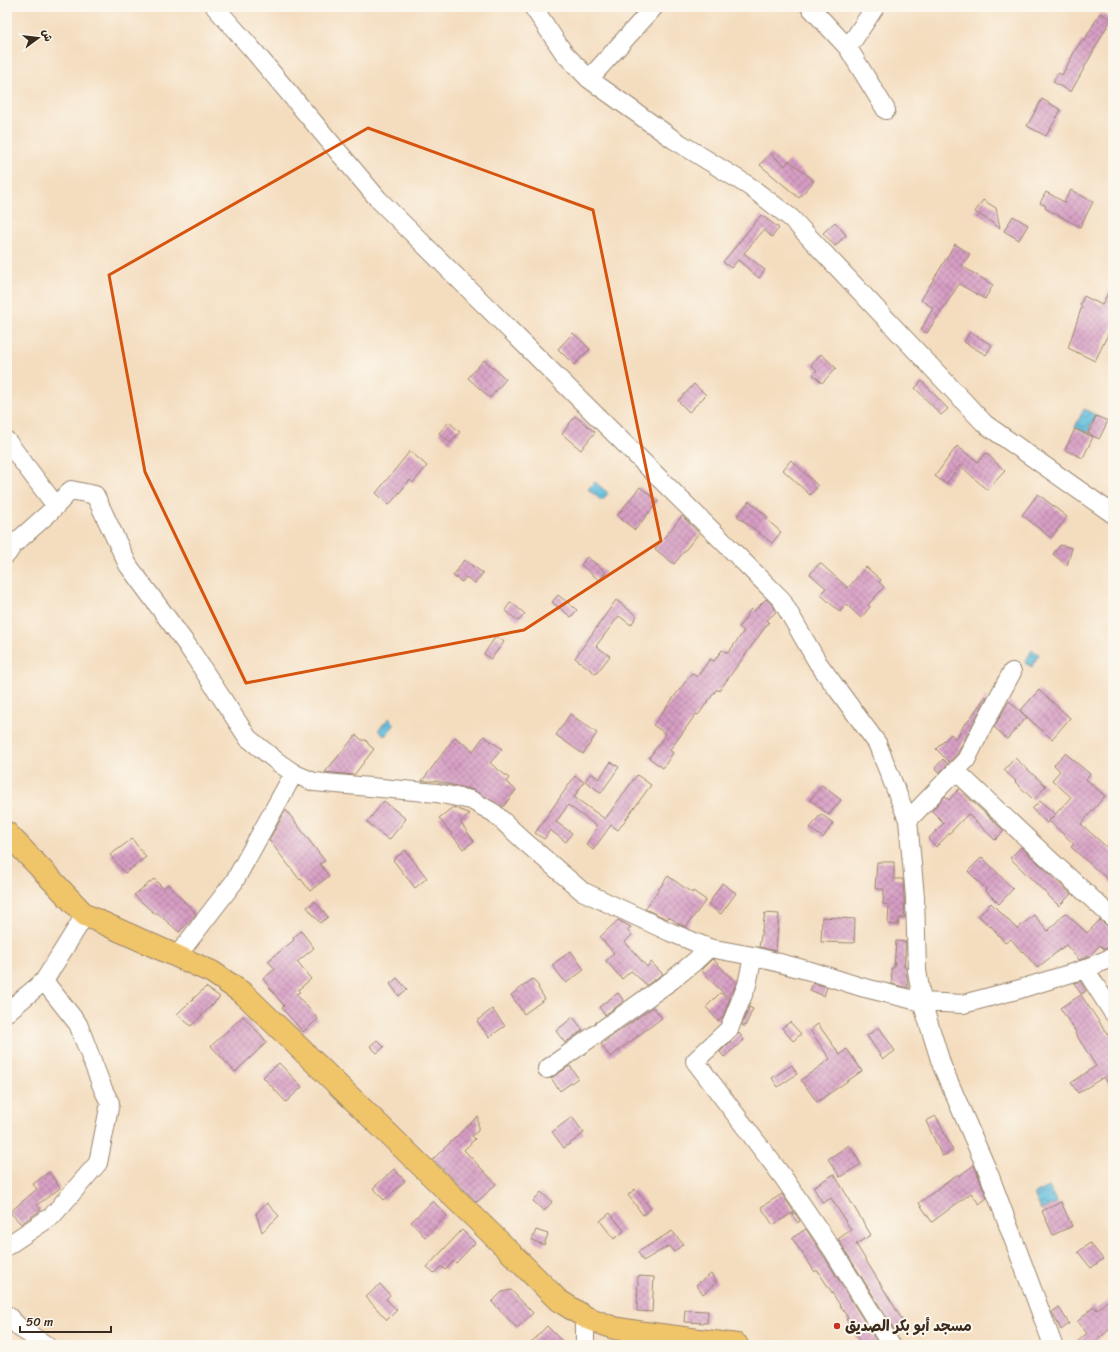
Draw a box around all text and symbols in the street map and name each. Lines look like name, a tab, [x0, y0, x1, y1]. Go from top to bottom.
north arrow	[18, 18, 58, 58]
text: ش	[36, 27, 58, 44]
scale bar	[20, 1308, 111, 1334]
text: 50 m	[26, 1311, 53, 1333]
place label: مسجد أبو بكر الصديق	[845, 1313, 972, 1339]
marker: مسجد أبو بكر الصديق	[832, 1321, 842, 1331]

